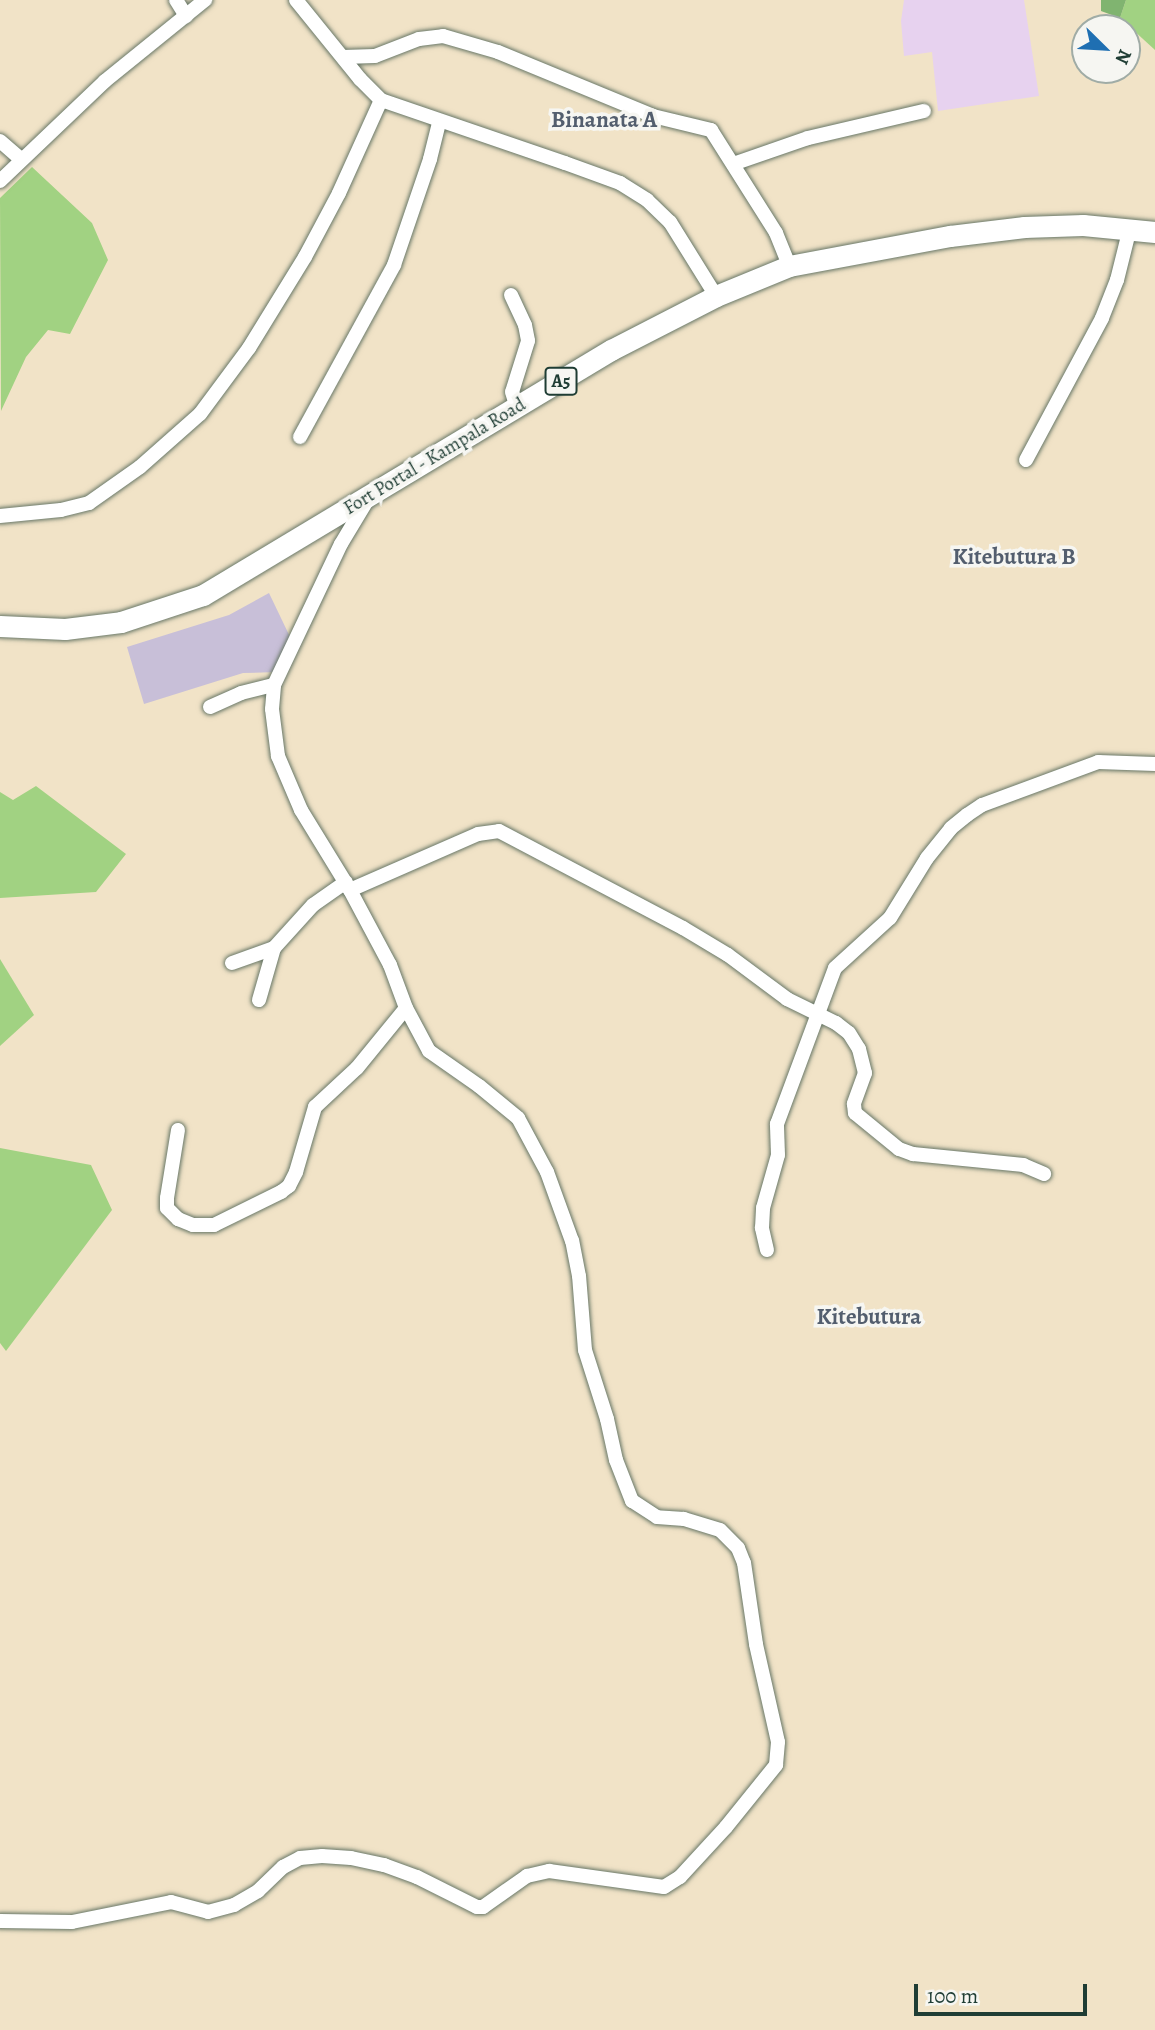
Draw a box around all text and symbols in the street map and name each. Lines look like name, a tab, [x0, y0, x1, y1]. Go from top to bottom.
north arrow	[1071, 14, 1141, 84]
text: N	[1109, 45, 1138, 68]
district label: Binanata A	[551, 106, 657, 134]
road number: A5	[544, 366, 578, 396]
street label: Fort Portal - Kampala Road	[340, 394, 530, 520]
district label: Kitebutura B	[952, 543, 1076, 571]
district label: Kitebutura	[817, 1303, 921, 1331]
scale bar	[917, 1970, 1090, 2014]
text: 100 m	[927, 1982, 978, 2010]

